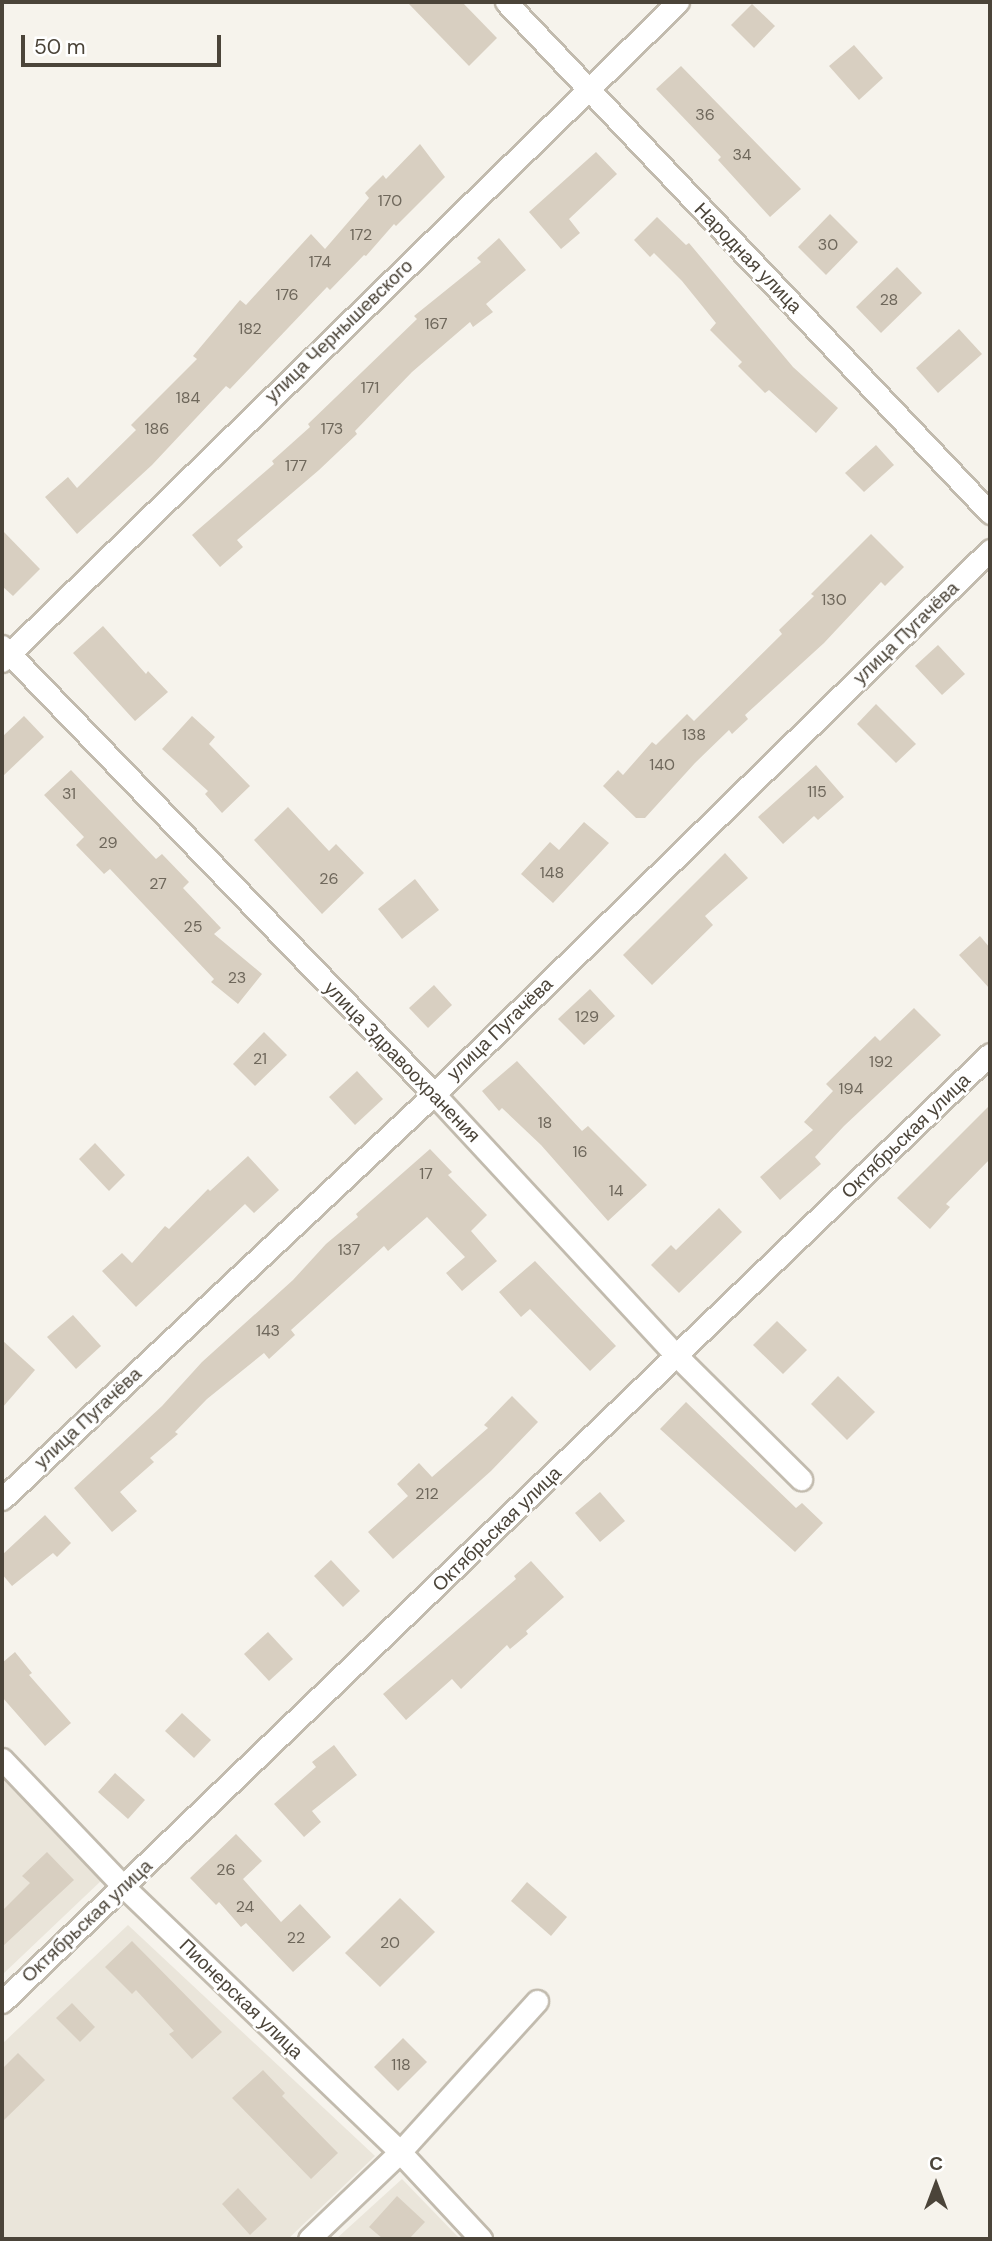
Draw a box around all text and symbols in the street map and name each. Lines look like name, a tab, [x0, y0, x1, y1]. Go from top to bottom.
scale bar	[24, 21, 224, 65]
text: 50 m	[34, 33, 85, 61]
house number: 36	[695, 105, 715, 125]
house number: 34	[732, 145, 752, 165]
house number: 170	[378, 191, 402, 211]
street label: Народная улица	[690, 198, 806, 318]
house number: 172	[350, 225, 372, 245]
house number: 30	[818, 235, 838, 255]
house number: 174	[309, 252, 331, 272]
street label: улица Чернышевского	[260, 255, 418, 407]
house number: 176	[275, 285, 299, 305]
house number: 28	[880, 290, 898, 310]
house number: 167	[424, 314, 448, 334]
house number: 182	[238, 319, 262, 339]
house number: 171	[361, 378, 379, 398]
house number: 184	[176, 388, 200, 408]
house number: 186	[145, 419, 169, 439]
house number: 173	[321, 419, 343, 439]
house number: 177	[285, 456, 307, 476]
street label: улица Пугачёва	[848, 577, 964, 689]
house number: 130	[821, 590, 847, 610]
house number: 138	[682, 725, 706, 745]
house number: 140	[649, 755, 675, 775]
house number: 115	[807, 782, 827, 802]
house number: 31	[62, 784, 76, 804]
house number: 29	[98, 833, 118, 853]
house number: 148	[540, 863, 564, 883]
house number: 26	[319, 869, 339, 889]
house number: 27	[149, 874, 167, 894]
house number: 25	[184, 917, 202, 937]
house number: 23	[228, 968, 246, 988]
street label: улица Пугачёва	[442, 973, 558, 1085]
street label: улица Здравоохранения	[319, 977, 485, 1147]
house number: 129	[575, 1007, 599, 1027]
house number: 21	[253, 1049, 267, 1069]
house number: 192	[869, 1052, 893, 1072]
street label: Октябрьская улица	[837, 1069, 975, 1203]
house number: 194	[839, 1079, 863, 1099]
house number: 18	[538, 1113, 552, 1133]
house number: 16	[572, 1142, 588, 1162]
house number: 17	[419, 1164, 433, 1184]
house number: 14	[609, 1181, 623, 1201]
house number: 137	[338, 1240, 360, 1260]
house number: 143	[256, 1321, 280, 1341]
street label: улица Пугачёва	[30, 1363, 146, 1473]
street label: Октябрьская улица	[428, 1462, 566, 1596]
house number: 212	[415, 1484, 439, 1504]
street label: Октябрьская улица	[17, 1855, 157, 1987]
house number: 26	[216, 1860, 236, 1880]
house number: 24	[236, 1897, 254, 1917]
house number: 22	[287, 1928, 305, 1948]
house number: 20	[380, 1933, 400, 1953]
street label: Пионерская улица	[175, 1934, 307, 2064]
house number: 118	[391, 2055, 411, 2075]
north arrow	[901, 2150, 971, 2220]
text: С	[929, 2151, 943, 2176]

